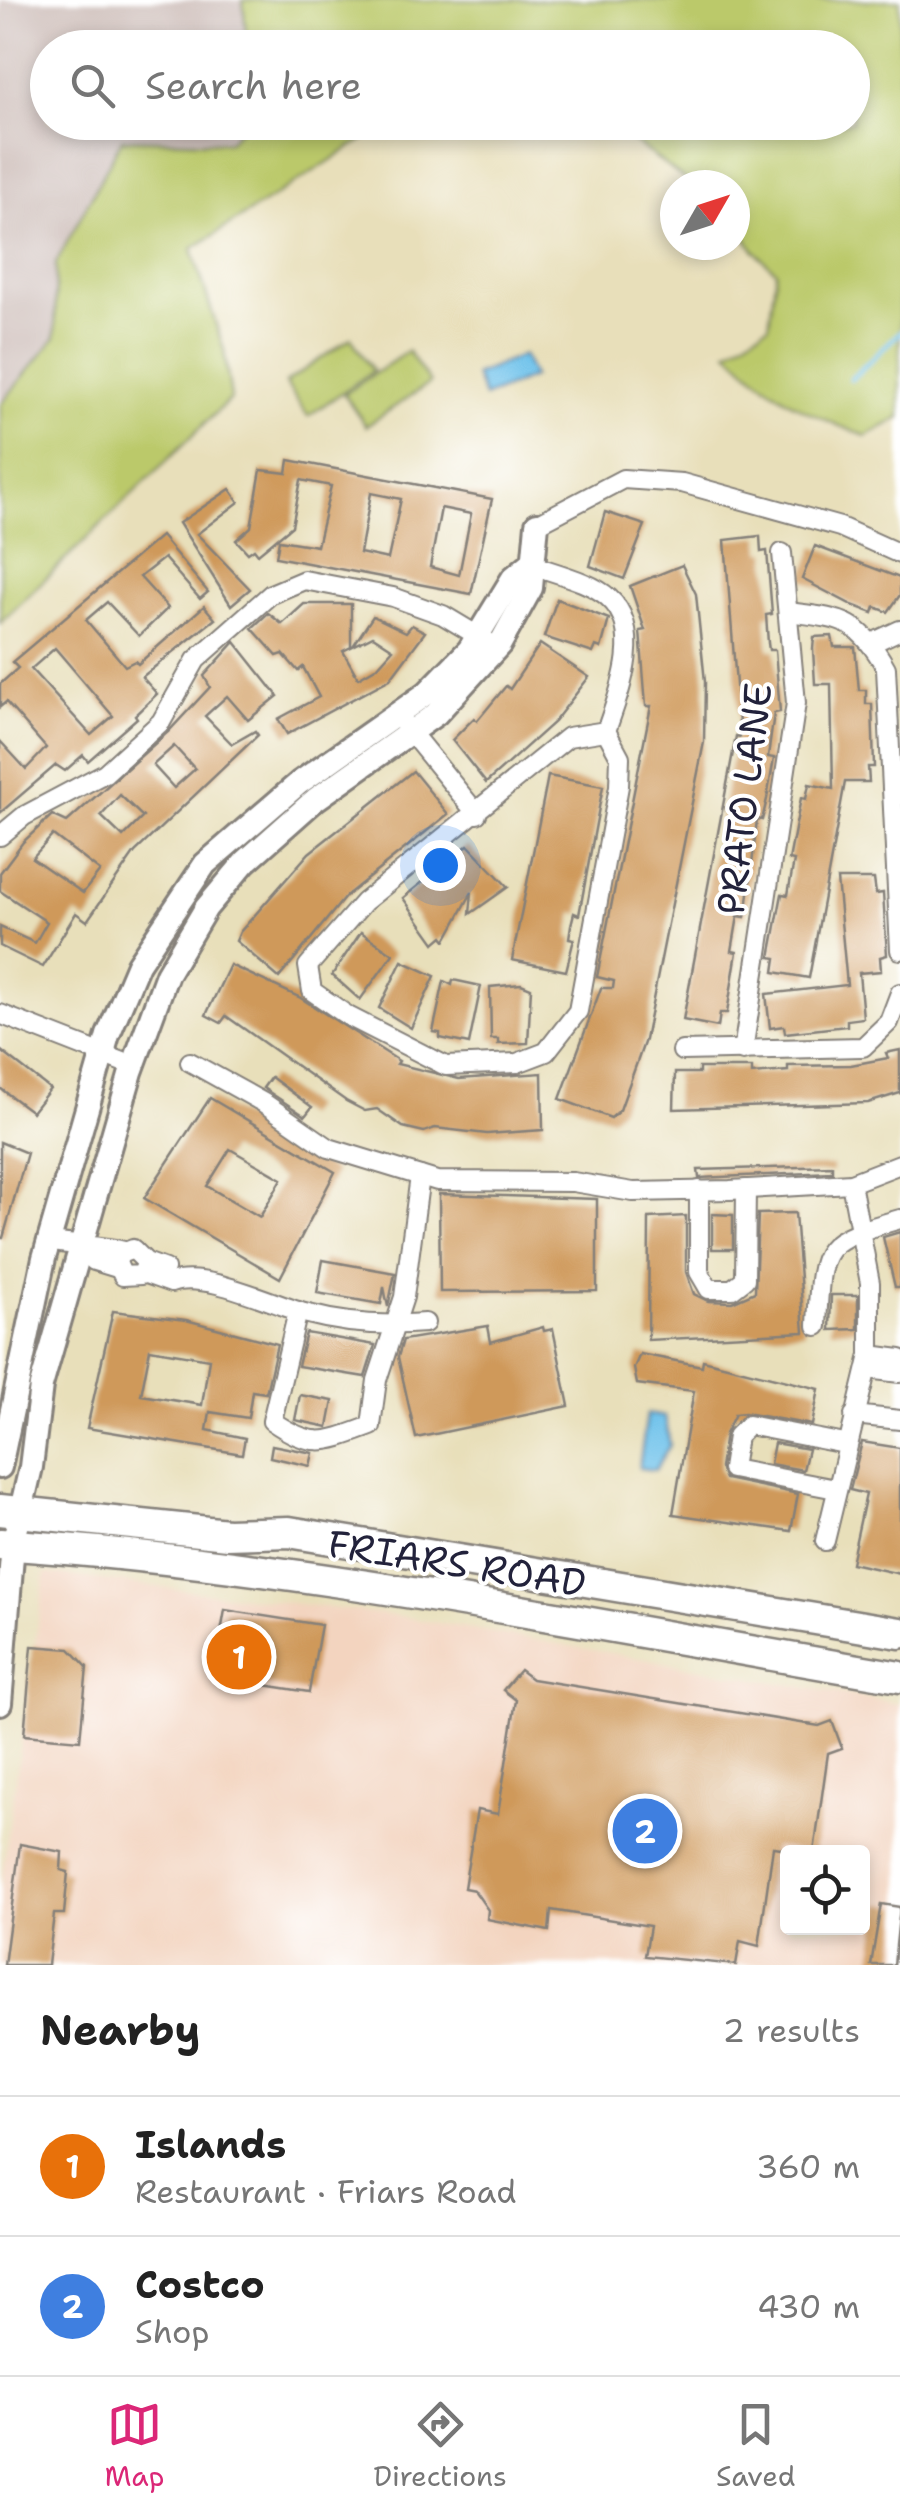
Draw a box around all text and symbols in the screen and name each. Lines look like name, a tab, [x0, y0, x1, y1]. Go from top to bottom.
search box	[30, 30, 870, 140]
icon: search	[65, 58, 120, 113]
text: Search here	[145, 60, 362, 111]
north arrow	[660, 170, 750, 260]
street label: PRATO LANE	[704, 680, 784, 918]
your location	[415, 840, 466, 891]
street label: FRIARS ROAD	[324, 1517, 590, 1609]
pin: 1	[206, 1620, 272, 1694]
pin: 2	[612, 1794, 678, 1868]
map controls	[780, 1845, 870, 1935]
button: locate	[780, 1845, 870, 1935]
text: Nearby	[40, 2002, 200, 2058]
text: 2 results	[723, 2009, 860, 2052]
text: Islands	[135, 2119, 286, 2170]
text: 1	[65, 2145, 80, 2188]
text: 360 m	[756, 2145, 860, 2188]
text: Restaurant · Friars Road	[135, 2170, 517, 2213]
text: Costco	[135, 2259, 265, 2310]
text: 2	[61, 2285, 84, 2328]
text: 430 m	[757, 2285, 860, 2328]
text: Shop	[135, 2310, 210, 2353]
tab: Map	[105, 2397, 164, 2495]
tab: Directions	[373, 2397, 507, 2495]
tab: Saved	[716, 2397, 795, 2495]

